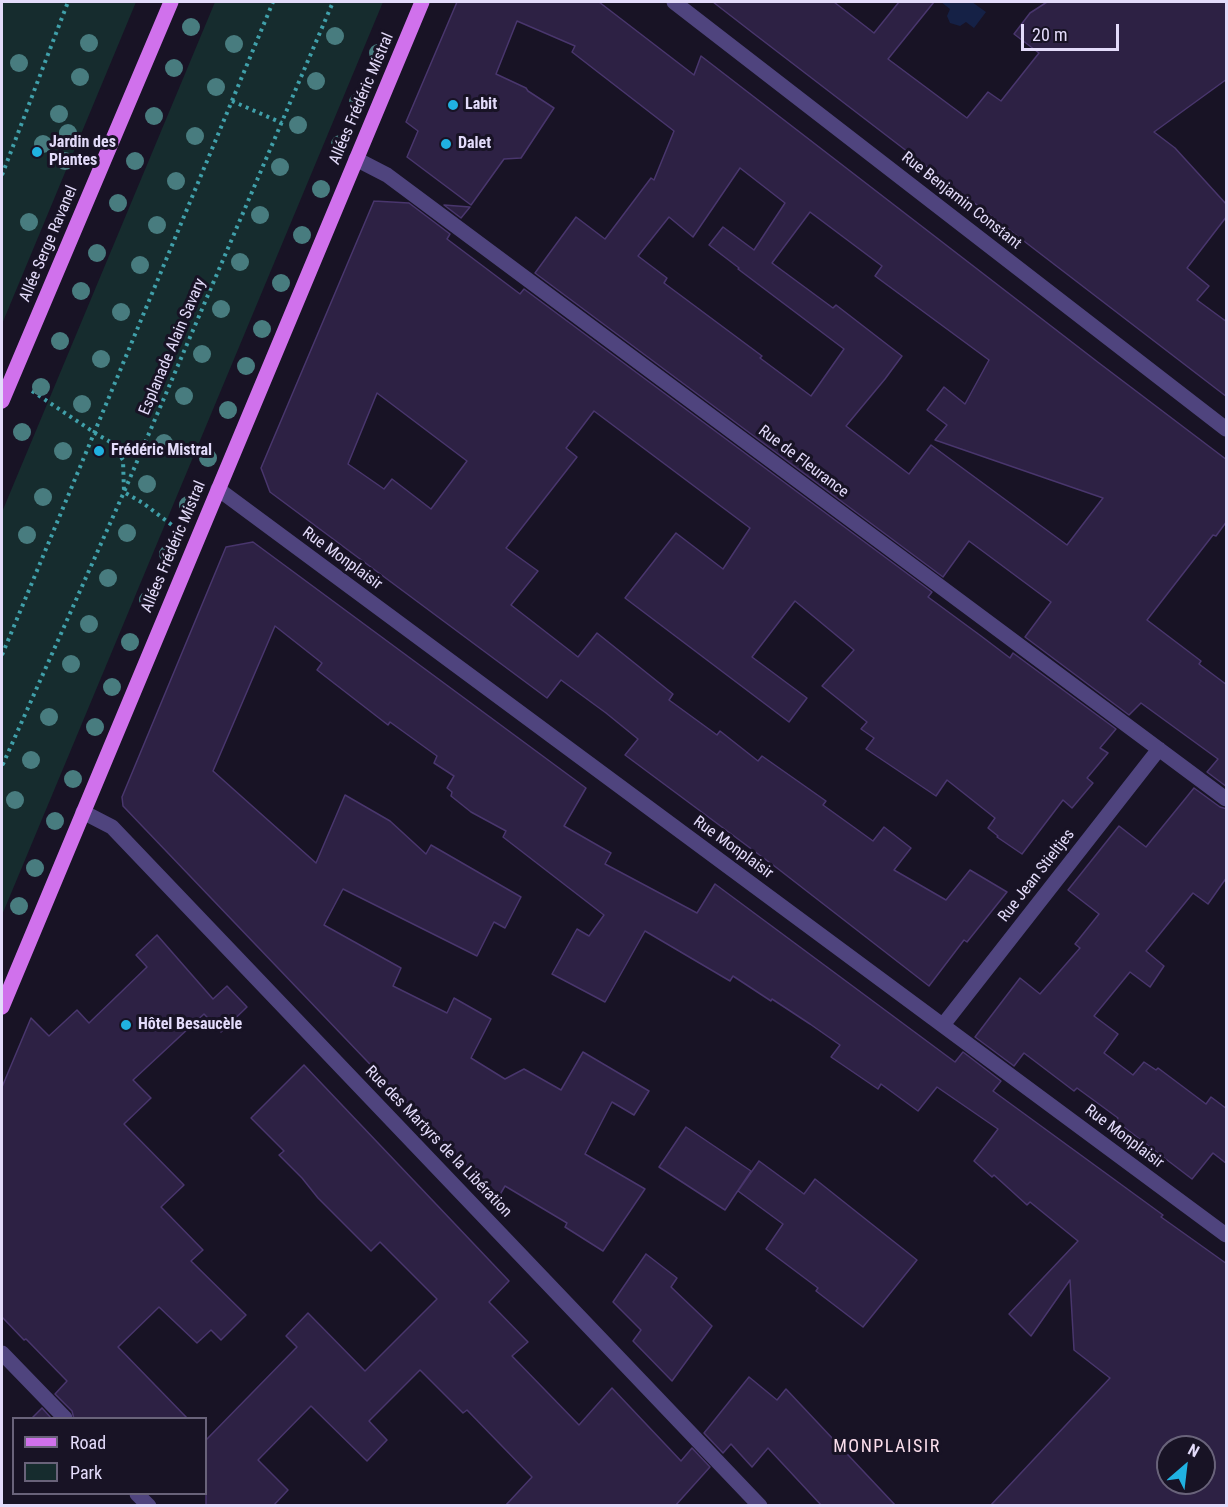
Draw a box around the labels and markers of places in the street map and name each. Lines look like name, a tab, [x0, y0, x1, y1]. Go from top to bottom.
place label: Labit	[465, 95, 497, 115]
marker: Labit	[446, 98, 460, 112]
place label: Jardin des Plantes	[49, 133, 116, 171]
place label: Dalet	[458, 134, 491, 154]
marker: Dalet	[439, 137, 453, 151]
marker: Jardin des Plantes	[30, 145, 44, 159]
place label: Frédéric Mistral	[111, 441, 212, 461]
marker: Frédéric Mistral	[92, 444, 106, 458]
place label: Hôtel Besaucèle	[138, 1015, 242, 1035]
marker: Hôtel Besaucèle	[119, 1018, 133, 1032]

